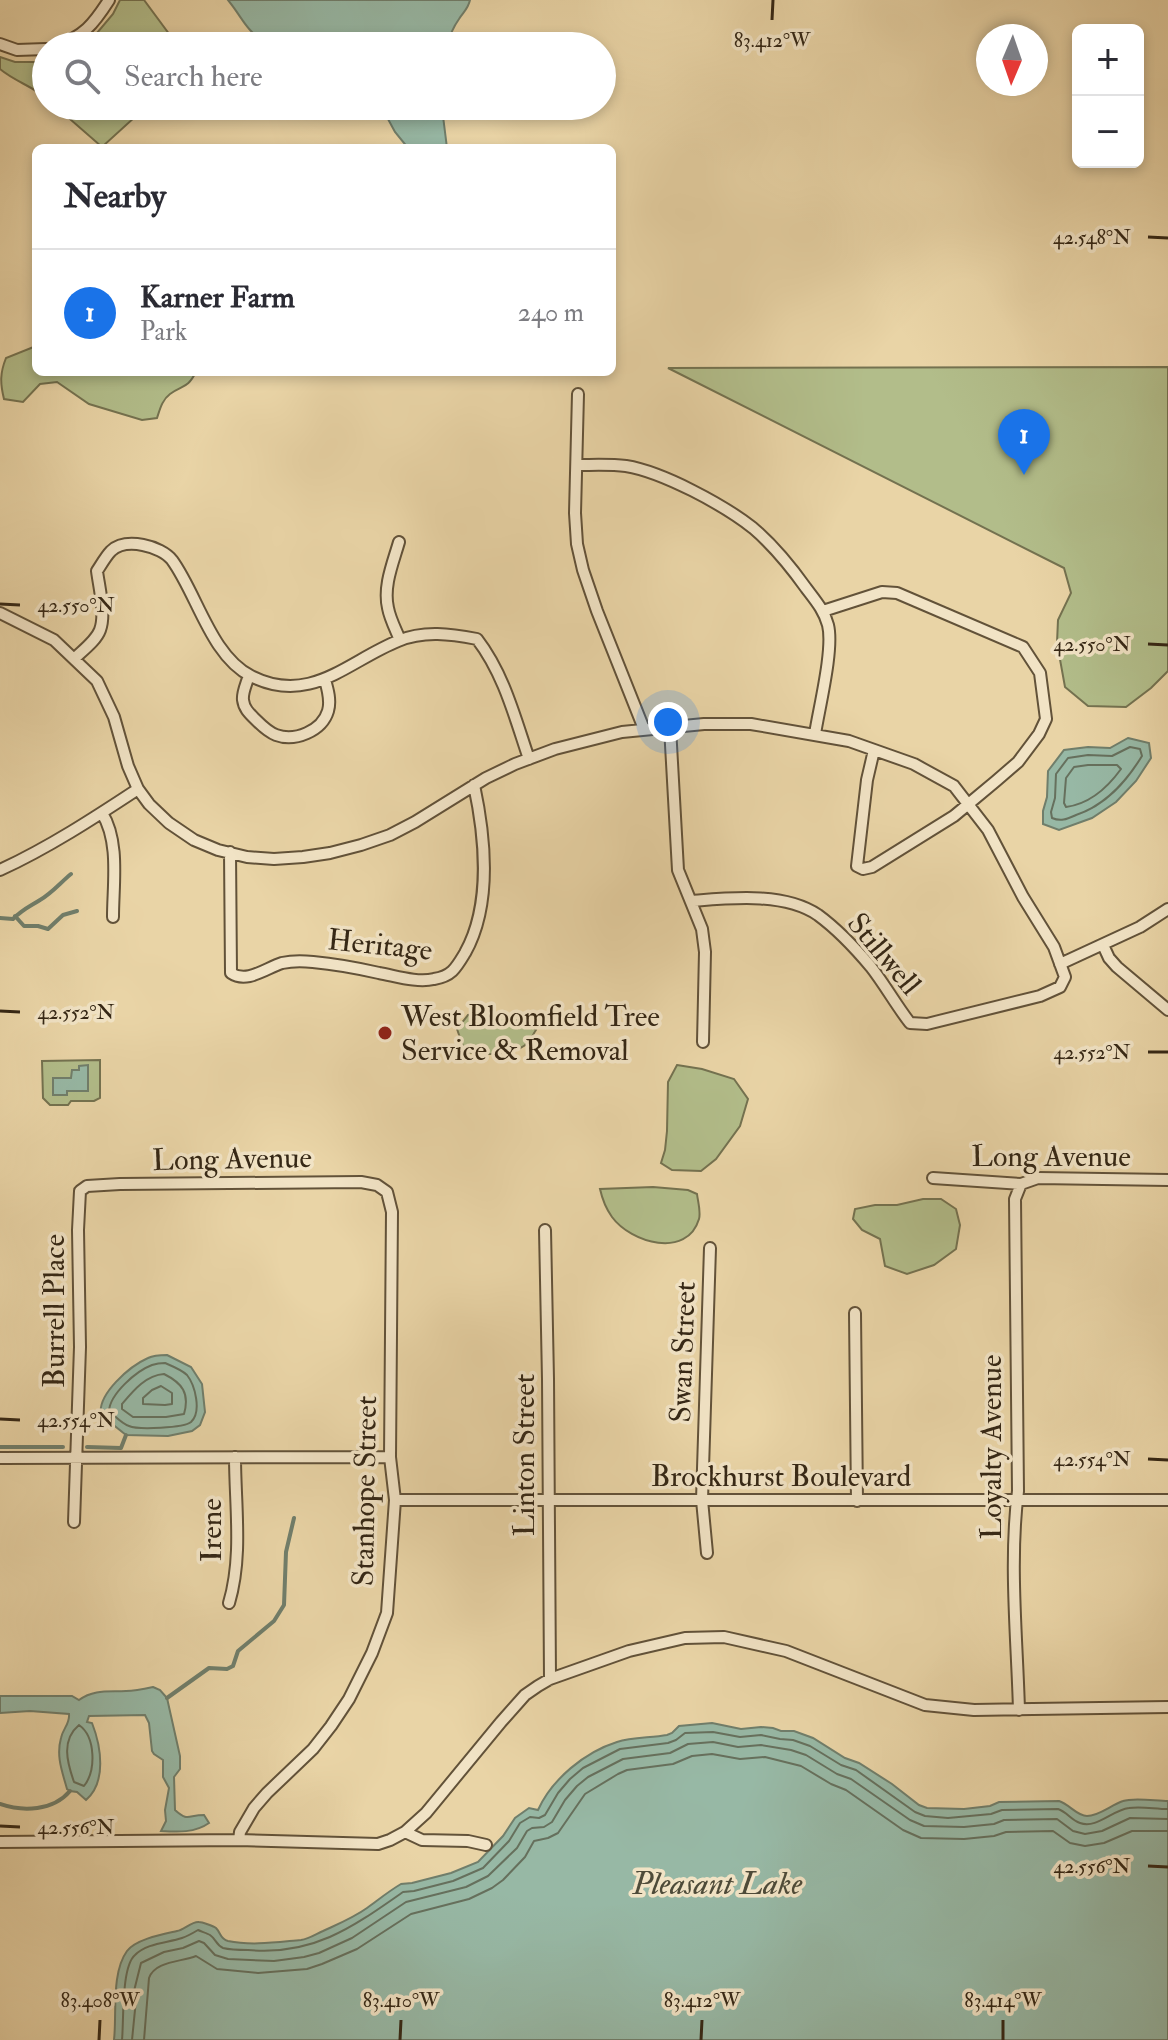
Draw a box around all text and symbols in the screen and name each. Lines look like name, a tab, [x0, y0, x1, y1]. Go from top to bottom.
north arrow	[976, 24, 1048, 96]
map controls	[1072, 24, 1144, 168]
button: +	[1072, 24, 1144, 96]
text: 83.412°W	[734, 28, 811, 53]
search box	[32, 32, 616, 120]
icon: search	[60, 54, 104, 98]
text: Search here	[124, 58, 263, 95]
button: −	[1072, 96, 1144, 168]
text: Nearby	[64, 175, 166, 218]
text: 42.548°N	[1053, 225, 1131, 250]
text: Karner Farm	[140, 279, 295, 316]
text: 1	[85, 297, 95, 329]
text: 240 m	[518, 297, 584, 329]
text: Park	[140, 316, 187, 348]
pin: 1	[998, 409, 1050, 475]
text: 42.550°N	[37, 593, 115, 618]
text: 42.550°N	[1053, 632, 1131, 657]
your location	[648, 702, 688, 742]
street label: Stillwell	[839, 905, 929, 1003]
street label: Heritage	[326, 921, 434, 969]
place label: West Bloomfield Tree Service & Removal	[400, 998, 660, 1069]
text: 42.552°N	[37, 1000, 115, 1025]
marker: West Bloomfield Tree Service & Removal	[376, 1024, 394, 1042]
text: 42.552°N	[1053, 1040, 1131, 1065]
street label: Long Avenue	[971, 1138, 1131, 1175]
street label: Long Avenue	[152, 1139, 312, 1179]
street label: Burrell Place	[36, 1234, 73, 1388]
street label: Swan Street	[662, 1281, 704, 1423]
street label: Loyalty Avenue	[973, 1354, 1010, 1540]
street label: Linton Street	[506, 1373, 543, 1537]
street label: Stanhope Street	[345, 1395, 385, 1587]
text: 42.554°N	[37, 1408, 115, 1433]
text: 42.554°N	[1053, 1447, 1131, 1472]
street label: Brockhurst Boulevard	[651, 1458, 911, 1495]
street label: Irene	[193, 1498, 230, 1562]
text: 42.556°N	[37, 1815, 115, 1840]
text: 42.556°N	[1053, 1854, 1131, 1879]
water label: Pleasant Lake	[631, 1864, 802, 1904]
text: 83.408°W	[60, 1988, 140, 2013]
text: 83.410°W	[363, 1988, 440, 2013]
text: 83.412°W	[664, 1988, 741, 2013]
text: 83.414°W	[964, 1988, 1042, 2013]

